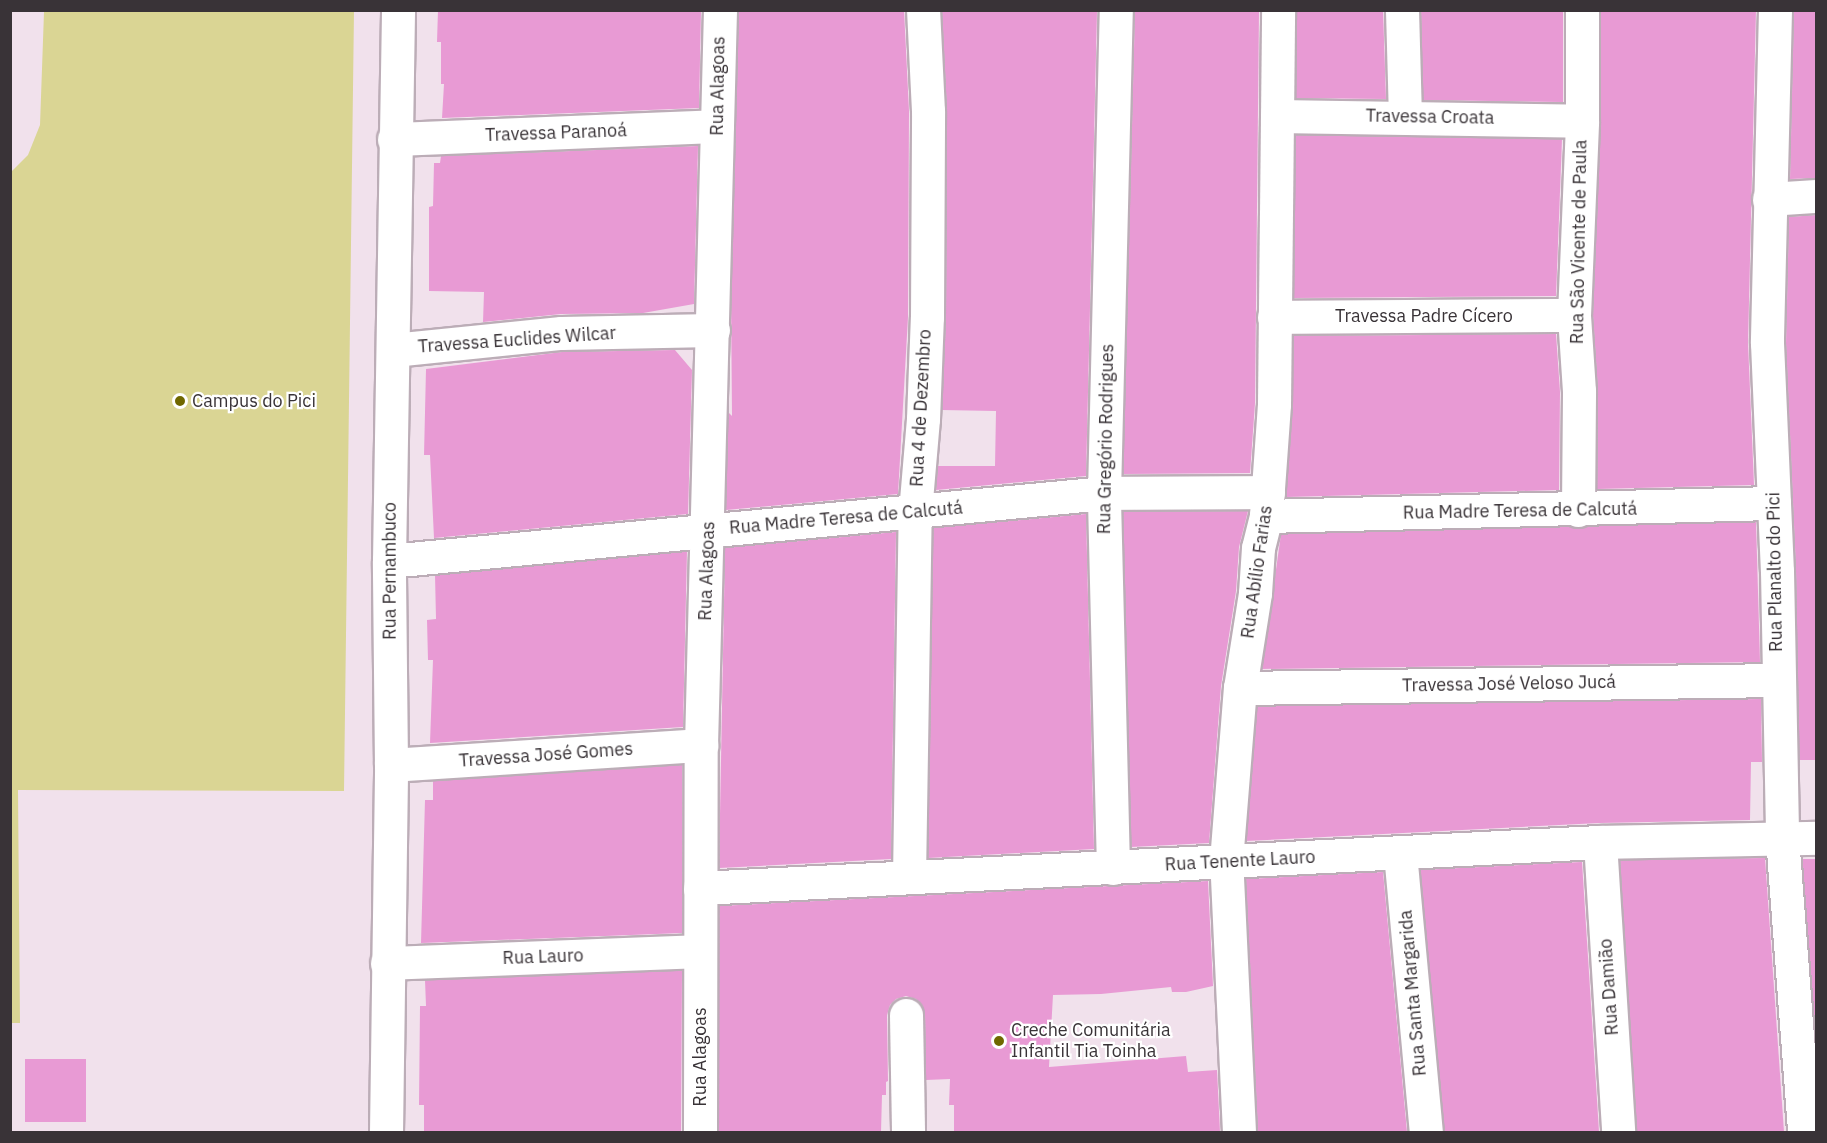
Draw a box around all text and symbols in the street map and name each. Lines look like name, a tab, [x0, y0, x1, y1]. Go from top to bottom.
street label: Rua Alagoas	[706, 36, 730, 136]
street label: Travessa Croata	[1365, 105, 1495, 129]
street label: Travessa Paranoá	[485, 120, 627, 146]
street label: Rua São Vicente de Paula	[1566, 140, 1592, 344]
street label: Travessa Padre Cícero	[1335, 305, 1513, 327]
street label: Travessa Euclides Wilcar	[417, 322, 617, 358]
street label: Rua 4 de Dezembro	[906, 329, 936, 487]
street label: Rua Gregório Rodrigues	[1094, 344, 1118, 534]
place label: Campus do Pici	[192, 390, 316, 412]
marker: Campus do Pici	[173, 394, 187, 408]
street label: Rua Planalto do Pici	[1763, 492, 1787, 652]
street label: Rua Madre Teresa de Calcutá	[728, 497, 964, 539]
street label: Rua Madre Teresa de Calcutá	[1403, 498, 1637, 524]
street label: Rua Pernambuco	[379, 502, 401, 640]
street label: Rua Abílio Farias	[1237, 504, 1277, 640]
street label: Rua Alagoas	[694, 521, 720, 621]
street label: Travessa José Veloso Jucá	[1402, 671, 1616, 697]
street label: Travessa José Gomes	[458, 738, 634, 772]
street label: Rua Tenente Lauro	[1164, 846, 1316, 876]
street label: Rua Santa Margarida	[1395, 909, 1431, 1077]
street label: Rua Damião	[1595, 938, 1623, 1036]
street label: Rua Lauro	[502, 945, 584, 969]
street label: Rua Alagoas	[689, 1007, 711, 1107]
place label: Creche Comunitária Infantil Tia Toinha	[1011, 1020, 1171, 1062]
marker: Creche Comunitária Infantil Tia Toinha	[992, 1034, 1006, 1048]

